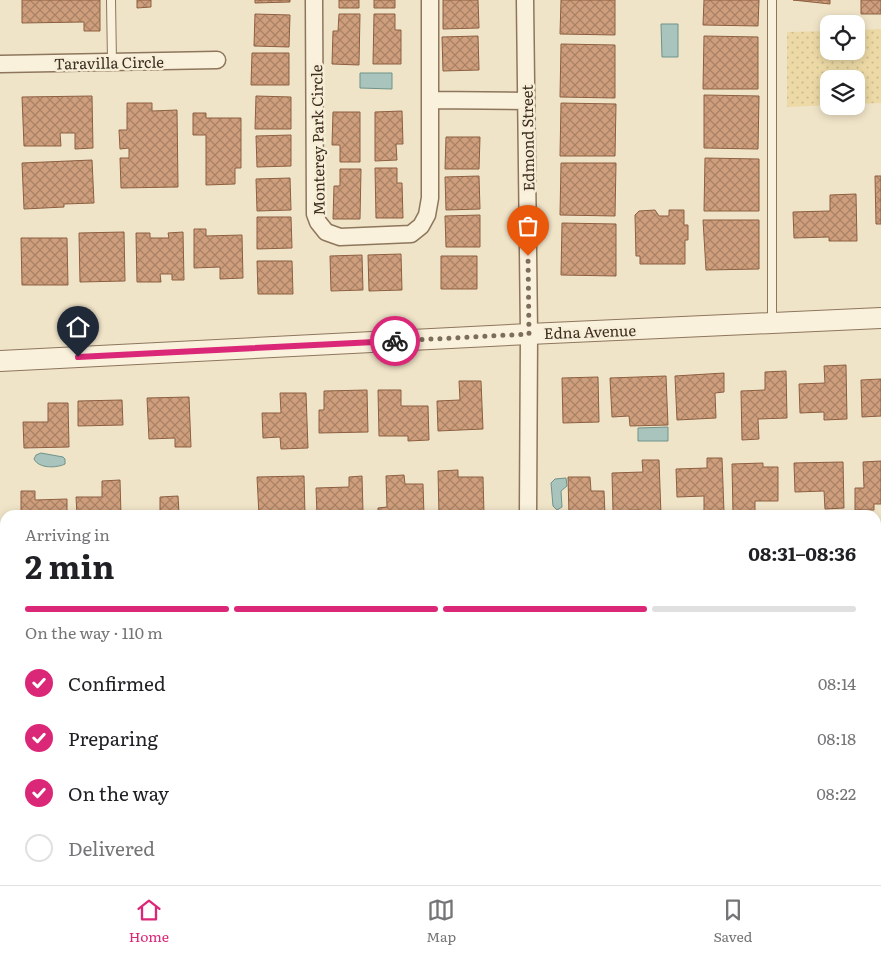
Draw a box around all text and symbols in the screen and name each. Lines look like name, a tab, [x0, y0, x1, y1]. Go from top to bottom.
map controls	[820, 15, 865, 115]
button: locate	[820, 15, 865, 60]
street label: Taravilla Circle	[54, 50, 164, 74]
street label: Monterey Park Circle	[304, 64, 330, 216]
button: layers	[820, 70, 865, 115]
street label: Edmond Street	[515, 84, 539, 192]
pin	[507, 205, 549, 256]
icon: bag	[514, 212, 542, 240]
pin	[57, 306, 99, 357]
icon: home	[64, 313, 92, 341]
courier	[370, 316, 420, 366]
street label: Edna Avenue	[543, 318, 637, 344]
icon: bike	[381, 327, 409, 355]
text: Arriving in	[25, 522, 110, 546]
text: 08:31–08:36	[748, 539, 856, 567]
text: 2 min	[25, 541, 114, 589]
text: On the way · 110 m	[25, 620, 163, 644]
icon: check	[25, 669, 53, 697]
text: Confirmed	[68, 669, 166, 697]
text: 08:14	[818, 671, 856, 695]
icon: check	[25, 724, 53, 752]
text: Preparing	[68, 724, 158, 752]
text: 08:18	[817, 726, 856, 750]
icon: check	[25, 779, 53, 807]
text: On the way	[68, 779, 169, 807]
text: 08:22	[817, 781, 856, 805]
text: Delivered	[68, 834, 155, 862]
tab: Home	[129, 896, 169, 946]
tab: Map	[426, 896, 456, 946]
tab: Saved	[713, 896, 752, 946]

